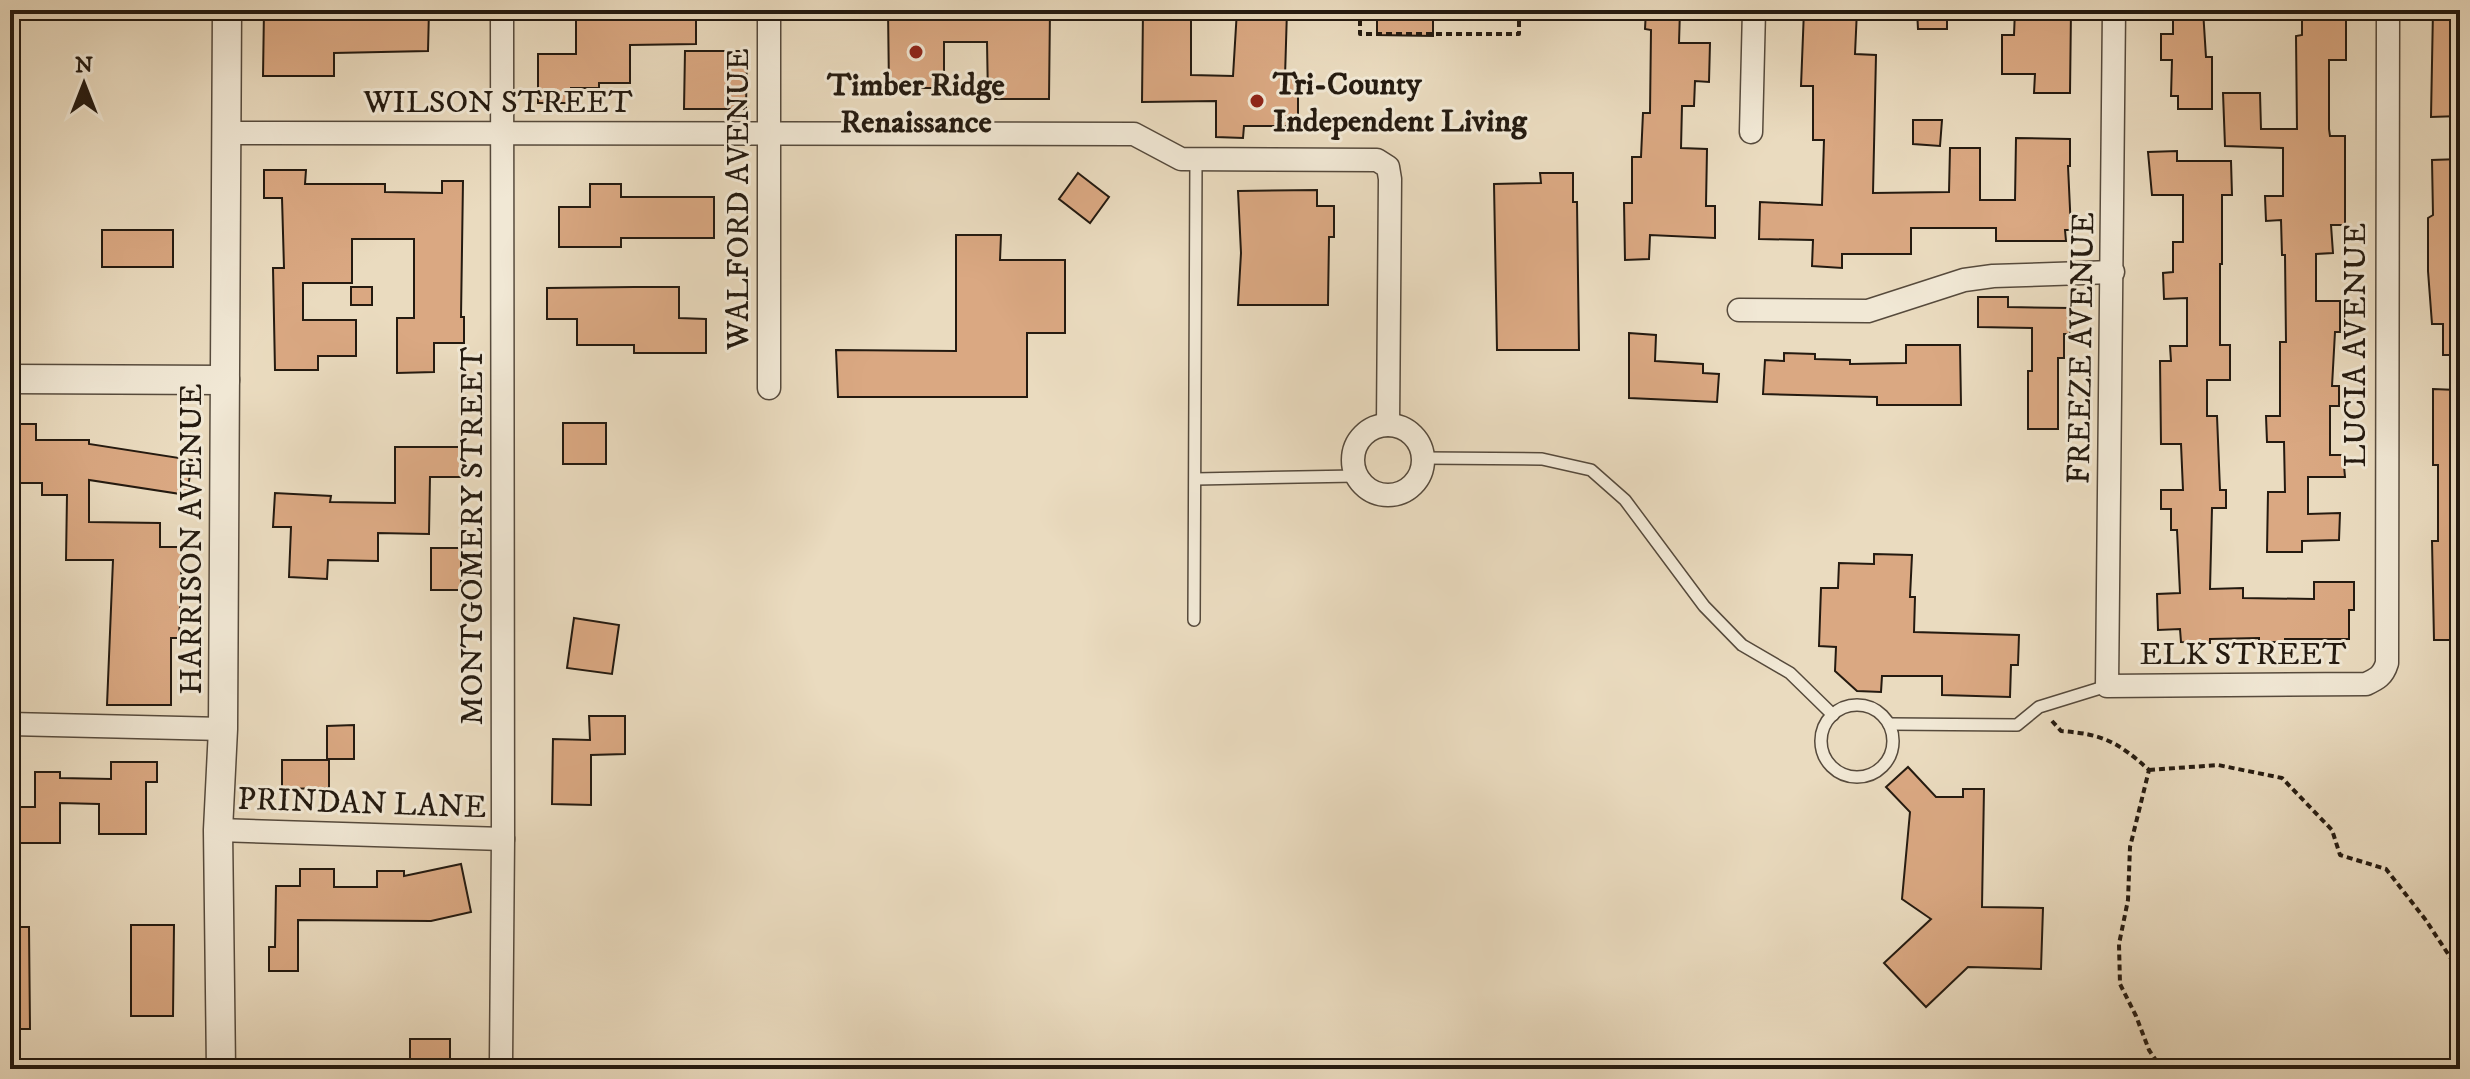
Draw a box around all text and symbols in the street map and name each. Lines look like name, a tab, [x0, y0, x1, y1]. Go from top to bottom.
marker: Timber Ridge Renaissance	[907, 43, 925, 61]
north arrow	[44, 44, 124, 124]
street label: WALFORD AVENUE	[719, 48, 759, 351]
text: N	[75, 52, 93, 79]
place label: Tri-County Independent Living	[1272, 65, 1528, 142]
place label: Timber Ridge Renaissance	[826, 66, 1005, 143]
street label: WILSON STREET	[362, 83, 633, 123]
marker: Tri-County Independent Living	[1248, 92, 1266, 110]
street label: FREEZE AVENUE	[2060, 212, 2104, 485]
street label: LUCIA AVENUE	[2336, 223, 2376, 467]
street label: MONTGOMERY STREET	[453, 347, 493, 725]
street label: HARRISON AVENUE	[172, 383, 212, 695]
street label: ELK STREET	[2140, 635, 2346, 675]
street label: PRINDAN LANE	[237, 780, 487, 828]

